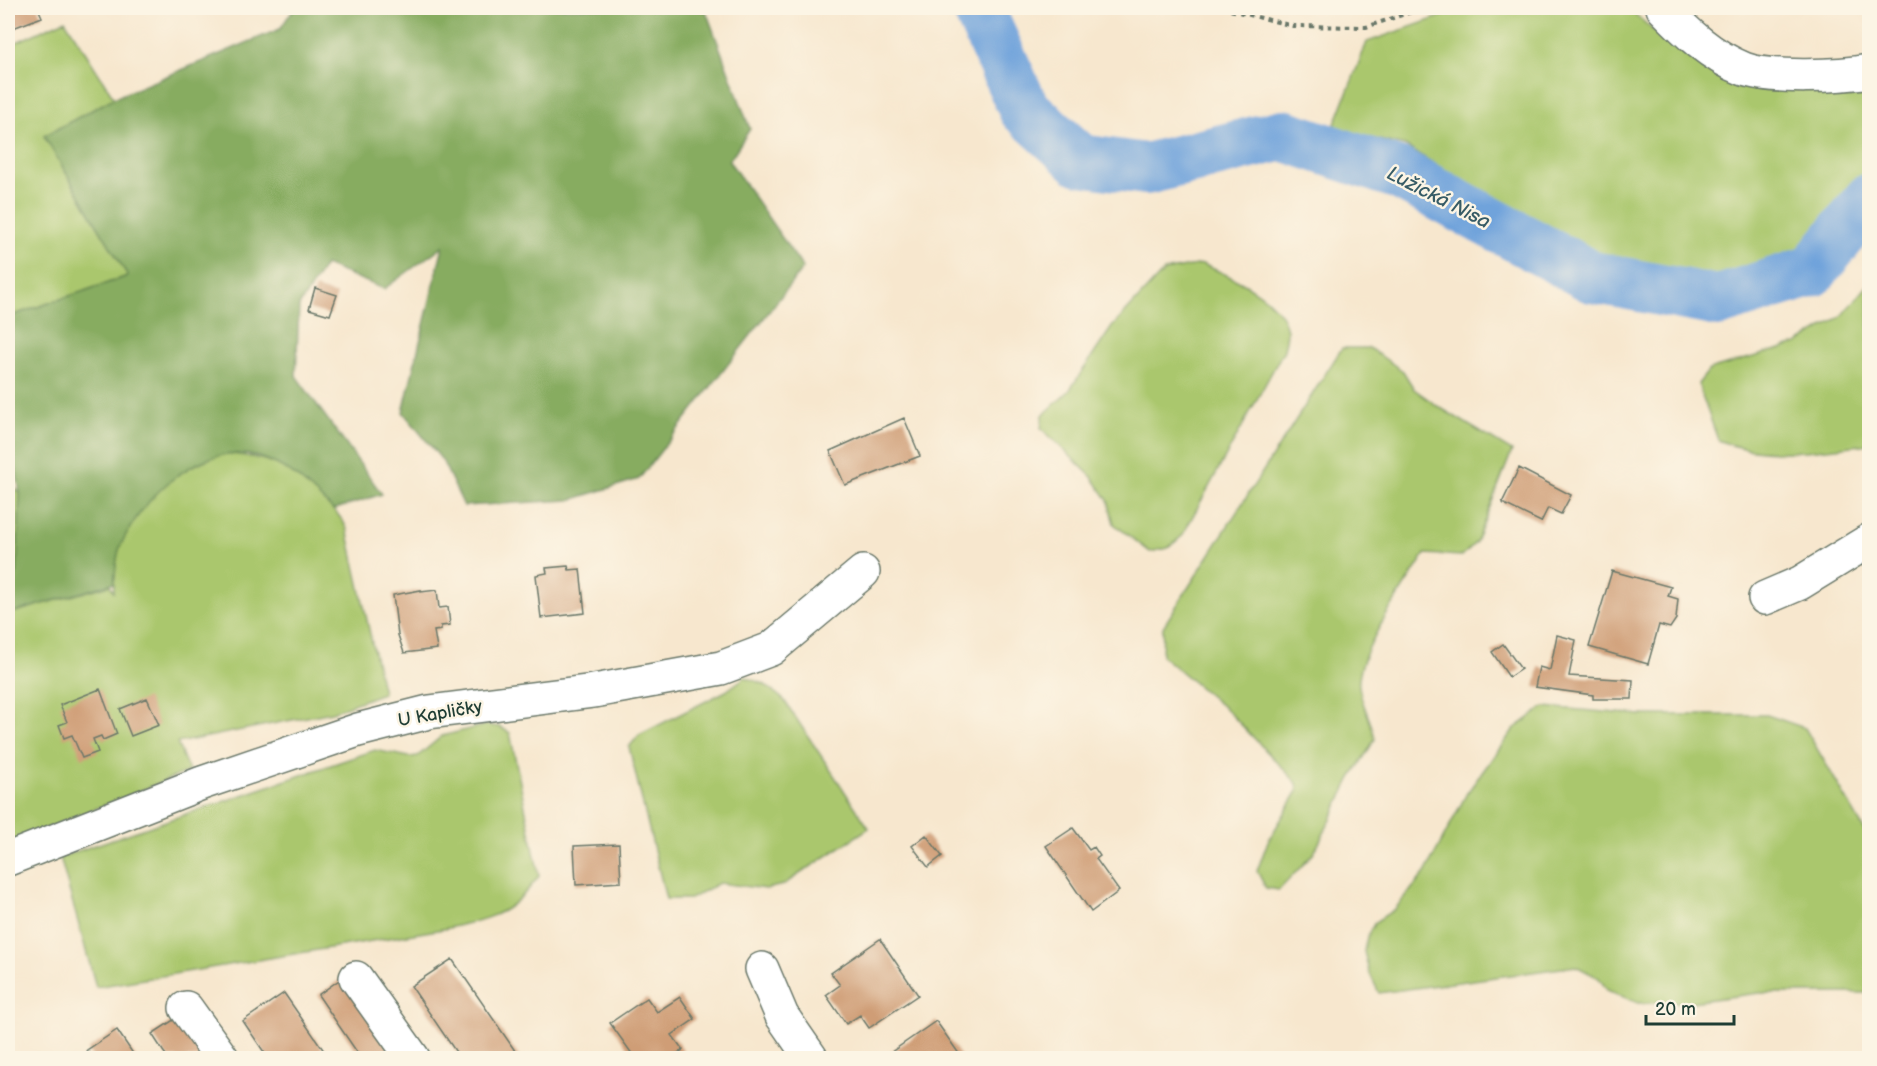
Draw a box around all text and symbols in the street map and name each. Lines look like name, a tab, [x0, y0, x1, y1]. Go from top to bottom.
water label: Lužická Nisa	[1383, 162, 1494, 234]
street label: U Kapličky	[396, 696, 485, 731]
scale bar	[1646, 988, 1734, 1026]
text: 20 m	[1655, 999, 1696, 1020]

